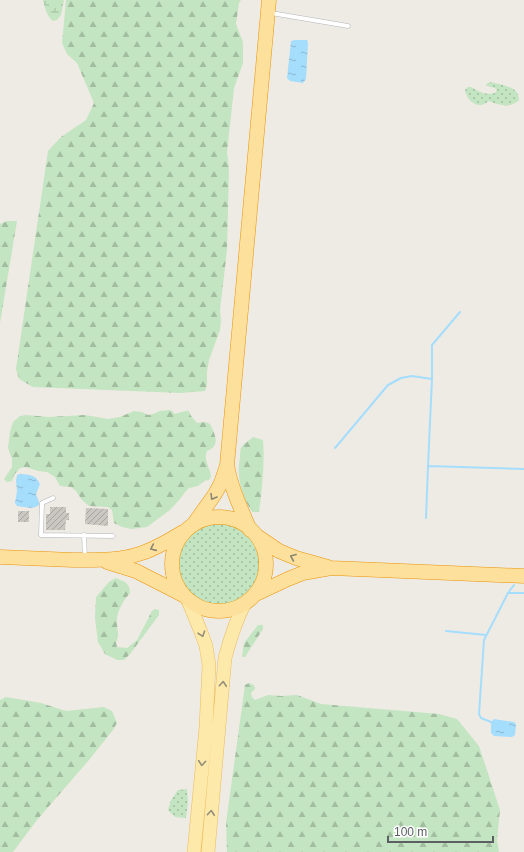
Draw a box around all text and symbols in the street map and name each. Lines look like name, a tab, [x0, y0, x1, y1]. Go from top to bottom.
one-way arrow	[210, 493, 218, 500]
one-way arrow	[149, 543, 157, 551]
one-way arrow	[290, 553, 297, 561]
one-way arrow	[197, 630, 206, 637]
one-way arrow	[218, 681, 227, 687]
one-way arrow	[198, 760, 207, 766]
one-way arrow	[207, 810, 216, 816]
scale bar	[388, 818, 493, 844]
text: 100 m	[394, 825, 427, 839]

